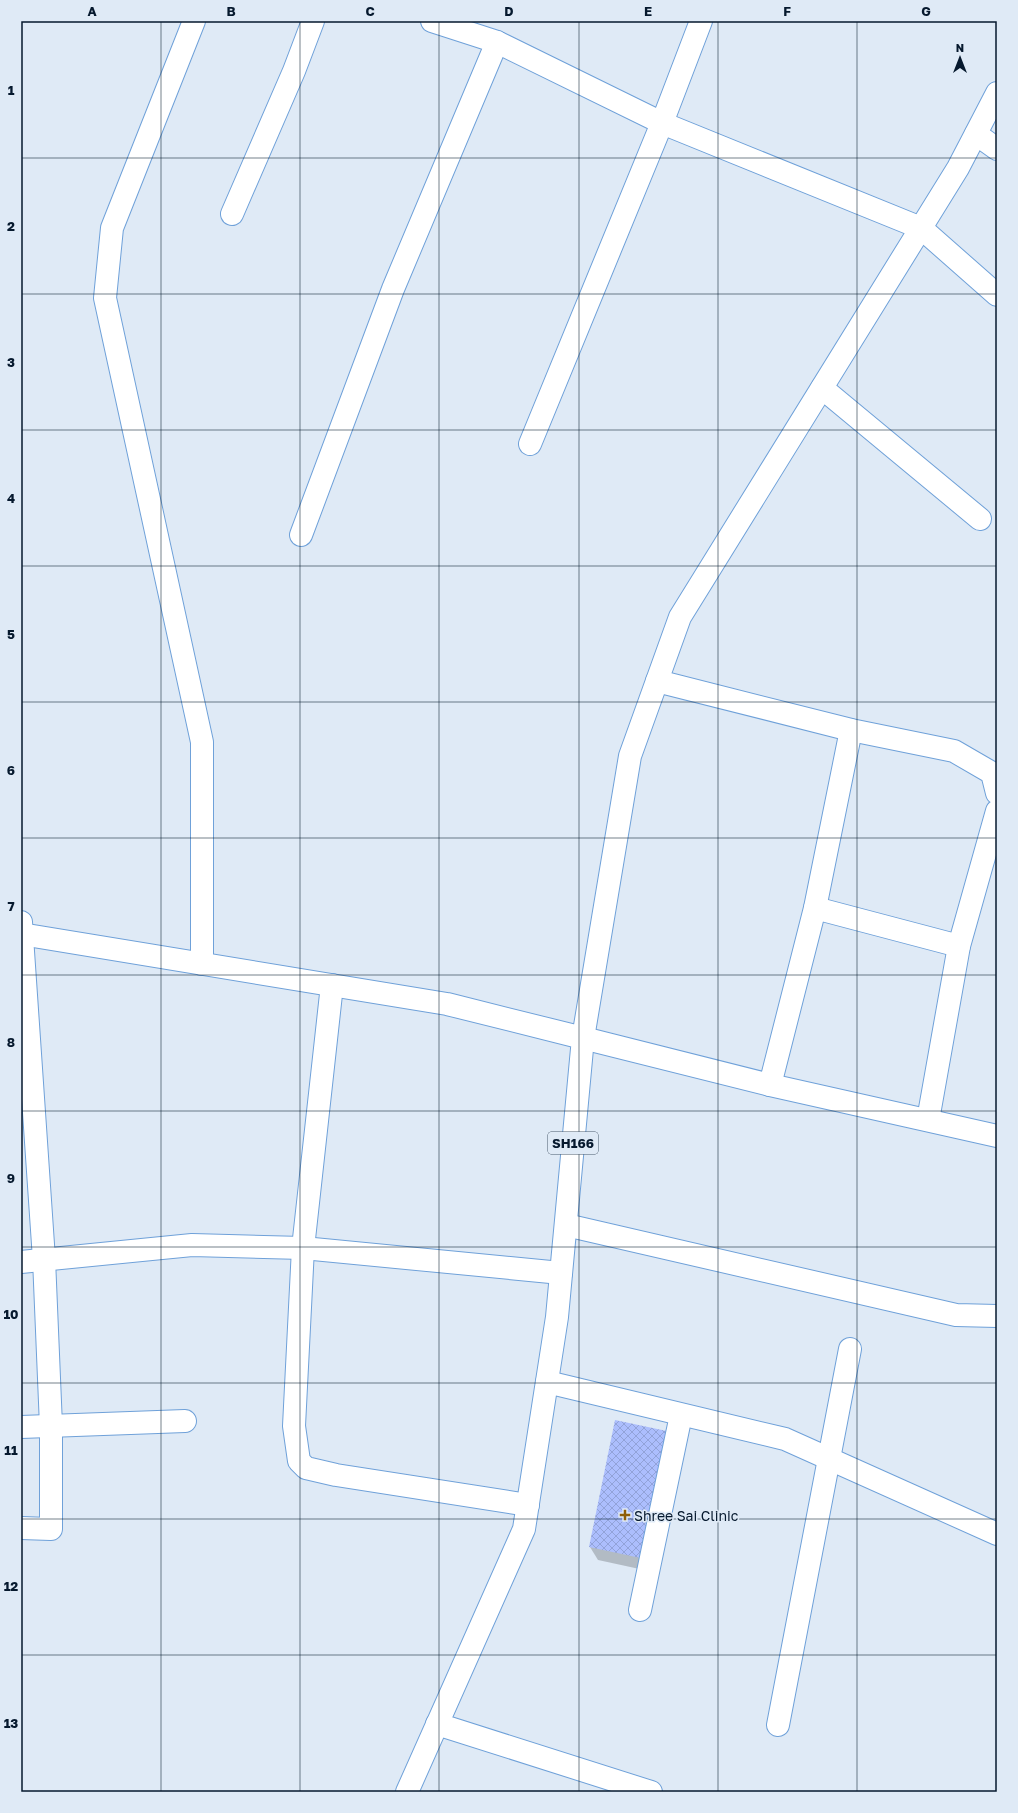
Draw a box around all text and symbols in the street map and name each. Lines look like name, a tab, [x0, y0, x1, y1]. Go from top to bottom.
text: A	[87, 3, 97, 19]
text: B	[226, 3, 236, 19]
text: C	[365, 3, 375, 19]
text: D	[504, 3, 514, 19]
text: E	[644, 3, 652, 19]
text: F	[783, 3, 791, 19]
text: G	[921, 3, 931, 19]
north arrow	[940, 38, 980, 78]
text: N	[956, 41, 964, 54]
text: 1	[8, 82, 15, 98]
text: 2	[7, 218, 15, 234]
text: 3	[7, 354, 15, 370]
text: 4	[7, 490, 15, 506]
text: 5	[7, 626, 15, 642]
text: 6	[7, 762, 15, 778]
text: 7	[7, 898, 15, 914]
text: 8	[7, 1034, 15, 1050]
road number: SH166	[548, 1132, 598, 1154]
text: 9	[7, 1170, 15, 1186]
text: 10	[3, 1306, 19, 1322]
text: 11	[4, 1442, 18, 1458]
place label: Shree Sai Clinic	[634, 1507, 739, 1524]
marker: Shree Sai Clinic	[619, 1509, 631, 1521]
text: 12	[4, 1578, 18, 1594]
text: 13	[4, 1715, 18, 1731]

